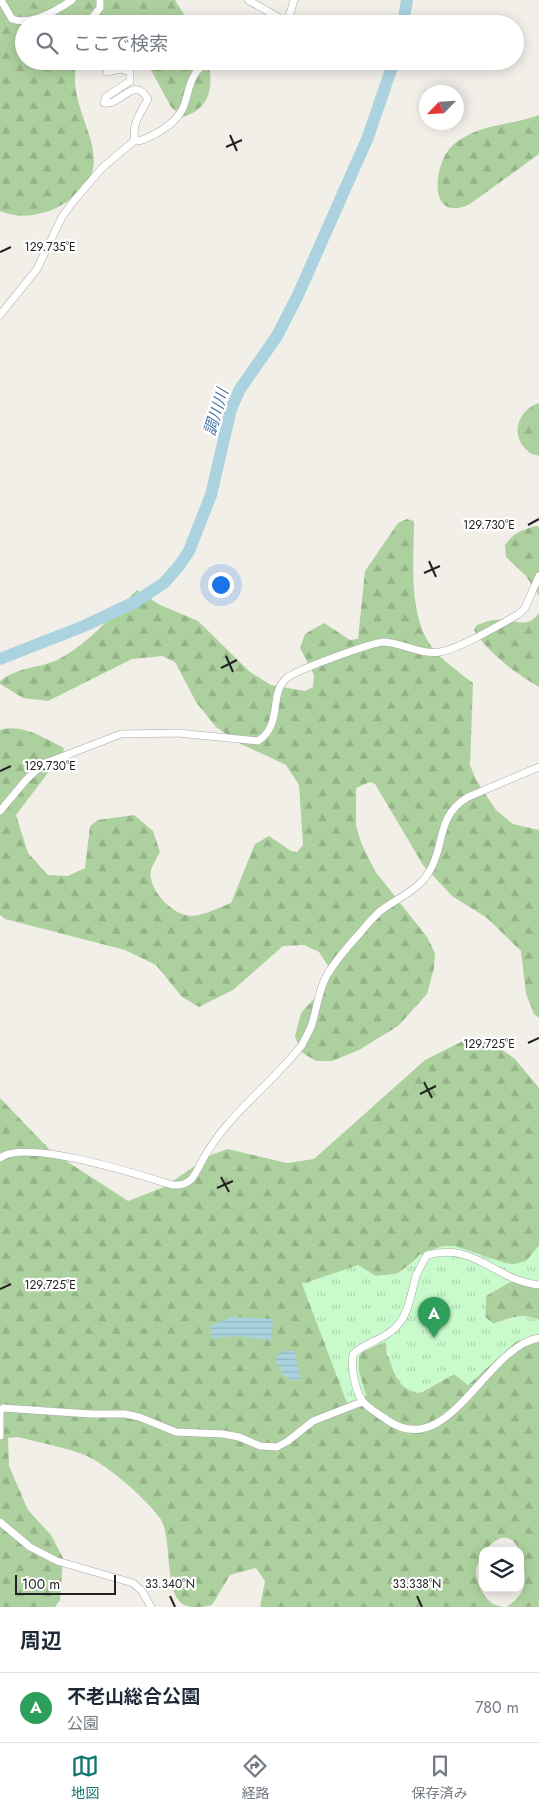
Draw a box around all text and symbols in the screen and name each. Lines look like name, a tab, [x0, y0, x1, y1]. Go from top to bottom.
search box	[15, 15, 524, 70]
icon: search	[33, 29, 61, 57]
text: ここで検索	[73, 30, 168, 57]
north arrow	[419, 85, 464, 130]
text: 129.735°E	[24, 238, 76, 256]
water label: 調川川	[198, 384, 235, 438]
text: 129.730°E	[463, 516, 515, 534]
your location	[208, 572, 234, 598]
text: 129.730°E	[24, 757, 76, 775]
text: 129.725°E	[463, 1035, 515, 1053]
text: 129.725°E	[24, 1276, 76, 1294]
pin: A	[418, 1297, 450, 1338]
map controls	[479, 1547, 524, 1592]
button: layers	[479, 1547, 524, 1592]
scale bar	[15, 1572, 116, 1595]
text: 100 m	[22, 1574, 60, 1594]
text: 33.340°N	[145, 1575, 195, 1593]
text: 33.338°N	[393, 1575, 441, 1593]
text: 周辺	[20, 1626, 62, 1656]
text: 不老山総合公園	[67, 1683, 200, 1710]
text: A	[30, 1696, 42, 1719]
text: 780 m	[475, 1696, 519, 1719]
text: 公園	[67, 1712, 99, 1735]
tab: 地図	[71, 1752, 99, 1803]
tab: 経路	[241, 1752, 269, 1803]
tab: 保存済み	[412, 1752, 468, 1803]

